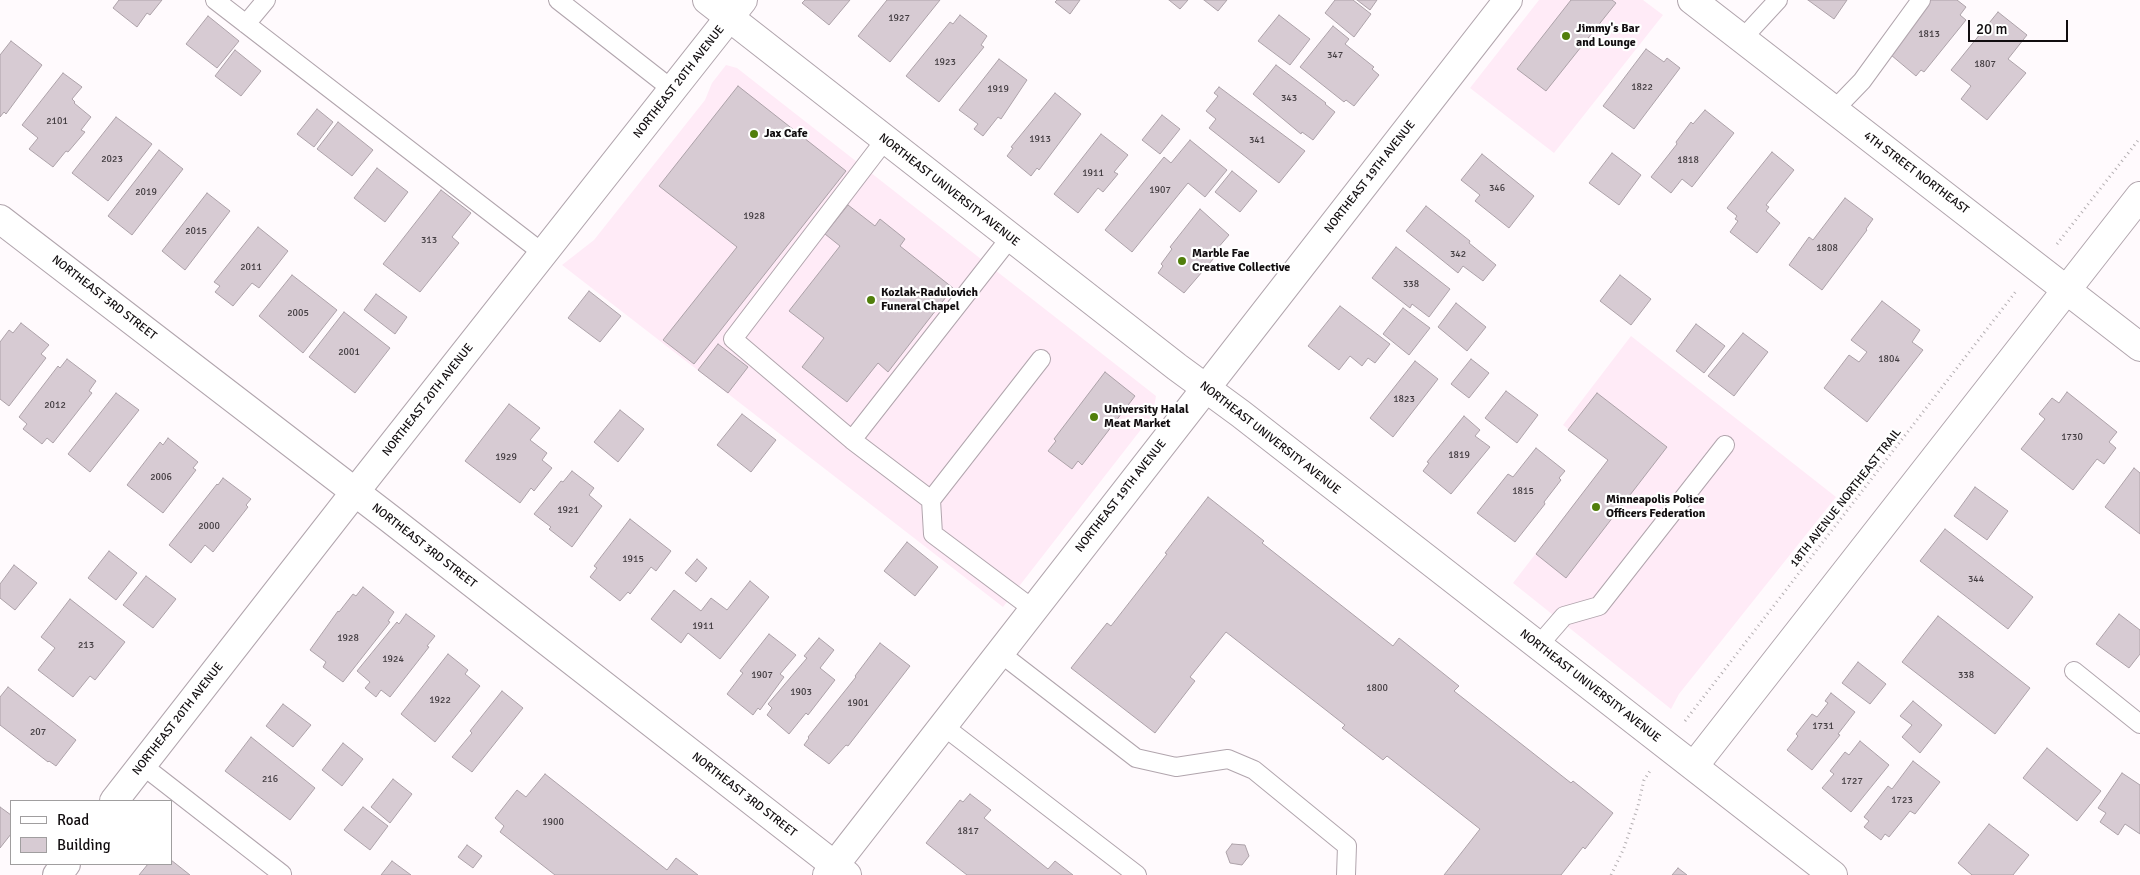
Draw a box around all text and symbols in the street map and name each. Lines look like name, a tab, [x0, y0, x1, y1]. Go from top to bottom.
scale bar	[1970, 10, 2070, 42]
house number: 1927	[888, 12, 910, 24]
text: 20 m	[1976, 20, 2007, 38]
place label: Jimmy's Bar and Lounge	[1576, 22, 1639, 50]
street label: NORTHEAST 20TH AVENUE	[631, 23, 727, 141]
house number: 1813	[1918, 28, 1940, 40]
marker: Jimmy's Bar and Lounge	[1560, 30, 1572, 42]
house number: 347	[1327, 49, 1343, 61]
house number: 1923	[934, 56, 956, 68]
house number: 1807	[1974, 58, 1996, 70]
house number: 1822	[1631, 81, 1653, 93]
house number: 1919	[987, 83, 1009, 95]
house number: 343	[1281, 92, 1297, 104]
house number: 2101	[46, 115, 68, 127]
street label: NORTHEAST 19TH AVENUE	[1322, 118, 1418, 236]
place label: Jax Cafe	[764, 127, 808, 141]
marker: Jax Cafe	[748, 128, 760, 140]
street label: 4TH STREET NORTHEAST	[1860, 129, 1972, 217]
street label: NORTHEAST UNIVERSITY AVENUE	[876, 130, 1022, 250]
house number: 1913	[1029, 133, 1051, 145]
house number: 341	[1249, 134, 1265, 146]
house number: 2023	[101, 153, 123, 165]
house number: 1818	[1677, 154, 1699, 166]
house number: 1911	[1082, 167, 1104, 179]
house number: 346	[1489, 182, 1505, 194]
house number: 1907	[1149, 184, 1171, 196]
house number: 2019	[135, 186, 157, 198]
house number: 1928	[743, 210, 765, 222]
house number: 2015	[185, 225, 207, 237]
house number: 313	[421, 234, 437, 246]
house number: 1808	[1816, 242, 1838, 254]
place label: Marble Fae Creative Collective	[1192, 247, 1290, 275]
house number: 342	[1450, 248, 1466, 260]
street label: NORTHEAST 3RD STREET	[49, 253, 159, 343]
marker: Marble Fae Creative Collective	[1176, 255, 1188, 267]
house number: 2011	[240, 261, 262, 273]
house number: 338	[1403, 278, 1419, 290]
place label: Kozlak-Radulovich Funeral Chapel	[881, 286, 978, 314]
marker: Kozlak-Radulovich Funeral Chapel	[865, 294, 877, 306]
house number: 2005	[287, 307, 309, 319]
street label: NORTHEAST 20TH AVENUE	[380, 341, 476, 459]
house number: 2001	[338, 346, 360, 358]
house number: 1804	[1878, 353, 1900, 365]
street label: NORTHEAST UNIVERSITY AVENUE	[1197, 378, 1343, 498]
house number: 1823	[1393, 393, 1415, 405]
house number: 2012	[44, 399, 66, 411]
place label: University Halal Meat Market	[1104, 403, 1189, 431]
marker: University Halal Meat Market	[1088, 411, 1100, 423]
street label: 18TH AVENUE NORTHEAST TRAIL	[1787, 426, 1905, 570]
house number: 1730	[2061, 431, 2083, 443]
street label: NORTHEAST 19TH AVENUE	[1073, 437, 1169, 555]
house number: 1819	[1448, 449, 1470, 461]
house number: 1929	[495, 451, 517, 463]
house number: 2006	[150, 471, 172, 483]
house number: 1815	[1512, 485, 1534, 497]
place label: Minneapolis Police Officers Federation	[1606, 493, 1705, 521]
street label: NORTHEAST 3RD STREET	[369, 501, 479, 591]
marker: Minneapolis Police Officers Federation	[1590, 501, 1602, 513]
house number: 1921	[557, 504, 579, 516]
house number: 2000	[198, 520, 220, 532]
house number: 1915	[622, 553, 644, 565]
house number: 344	[1968, 573, 1984, 585]
house number: 1911	[692, 620, 714, 632]
street label: NORTHEAST UNIVERSITY AVENUE	[1517, 626, 1663, 746]
house number: 1928	[337, 632, 359, 644]
house number: 213	[78, 639, 94, 651]
house number: 1924	[382, 653, 404, 665]
street label: NORTHEAST 20TH AVENUE	[130, 660, 226, 778]
house number: 1907	[751, 669, 773, 681]
house number: 338	[1958, 669, 1974, 681]
house number: 1800	[1366, 682, 1388, 694]
house number: 1903	[790, 686, 812, 698]
house number: 1922	[429, 694, 451, 706]
house number: 1901	[847, 697, 869, 709]
house number: 1731	[1812, 720, 1834, 732]
house number: 207	[30, 726, 46, 738]
street label: NORTHEAST 3RD STREET	[689, 750, 799, 840]
house number: 216	[262, 773, 278, 785]
house number: 1727	[1841, 775, 1863, 787]
house number: 1723	[1891, 794, 1913, 806]
legend	[10, 800, 172, 865]
text: Road	[57, 811, 89, 829]
house number: 1900	[542, 816, 564, 828]
house number: 1817	[957, 825, 979, 837]
text: Building	[57, 836, 111, 854]

